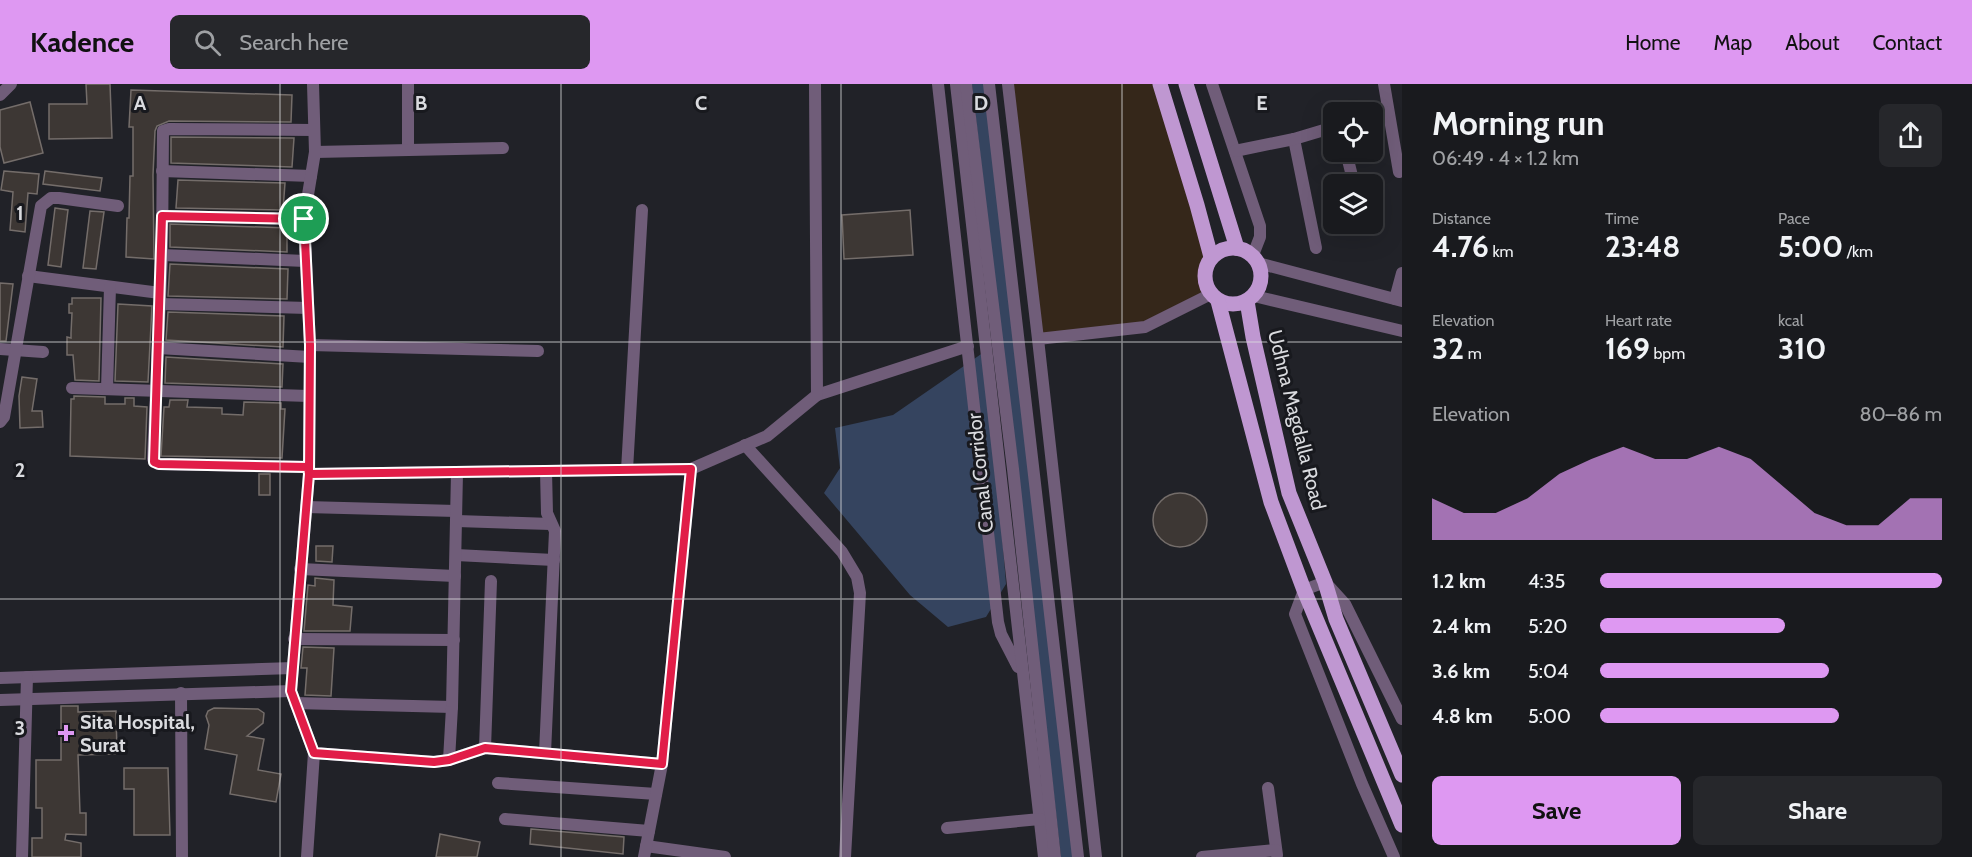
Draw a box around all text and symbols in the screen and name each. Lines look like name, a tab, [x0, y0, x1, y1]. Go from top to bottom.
search box	[170, 15, 590, 69]
text: Kadence	[30, 25, 134, 59]
icon: search	[191, 26, 224, 59]
text: Search here	[239, 29, 349, 56]
text: Home	[1625, 30, 1681, 55]
text: Map	[1714, 30, 1752, 55]
text: About	[1785, 30, 1839, 55]
text: Contact	[1872, 30, 1942, 55]
text: A	[134, 91, 147, 115]
text: B	[415, 91, 427, 115]
text: C	[695, 91, 707, 115]
text: D	[974, 91, 988, 115]
text: E	[1256, 91, 1268, 115]
map controls	[1323, 102, 1383, 234]
button: locate	[1323, 102, 1383, 162]
text: Morning run	[1432, 103, 1604, 143]
button: share	[1879, 104, 1942, 167]
text: 06:49 · 4 × 1.2 km	[1432, 146, 1579, 170]
button: layers	[1323, 174, 1383, 234]
pin	[278, 193, 329, 244]
text: 1	[16, 201, 24, 225]
icon: arrive	[287, 202, 320, 235]
text: Distance	[1432, 209, 1491, 228]
text: Time	[1605, 209, 1639, 228]
text: Pace	[1778, 209, 1810, 228]
text: 4.76	[1432, 228, 1489, 265]
text: 23:48	[1605, 228, 1680, 265]
text: 5:00	[1778, 228, 1843, 265]
text: km	[1489, 242, 1514, 261]
text: /km	[1843, 242, 1873, 261]
text: Elevation	[1432, 311, 1495, 330]
text: Heart rate	[1605, 311, 1672, 330]
text: kcal	[1778, 311, 1804, 330]
street label: Udhna Magdalla Road	[1263, 327, 1331, 513]
text: 32	[1432, 330, 1464, 367]
text: 169	[1605, 330, 1650, 367]
text: 310	[1778, 330, 1826, 367]
text: m	[1464, 344, 1482, 363]
text: bpm	[1650, 344, 1685, 363]
text: Elevation	[1432, 402, 1510, 426]
text: 80–86 m	[1860, 402, 1942, 426]
street label: Canal Corridor	[962, 411, 998, 534]
text: 2	[15, 458, 25, 482]
text: 1.2 km	[1432, 569, 1486, 593]
text: 4:35	[1528, 569, 1565, 593]
text: 2.4 km	[1432, 614, 1491, 638]
text: 5:20	[1528, 614, 1567, 638]
text: 3.6 km	[1432, 659, 1490, 683]
text: 5:04	[1528, 659, 1569, 683]
text: 4.8 km	[1432, 704, 1493, 728]
text: 5:00	[1528, 704, 1571, 728]
place label: Sita Hospital, Surat	[80, 710, 195, 757]
text: 3	[15, 716, 25, 740]
marker: Sita Hospital, Surat	[57, 724, 75, 742]
button: Save	[1432, 776, 1681, 845]
button: Share	[1693, 776, 1942, 845]

